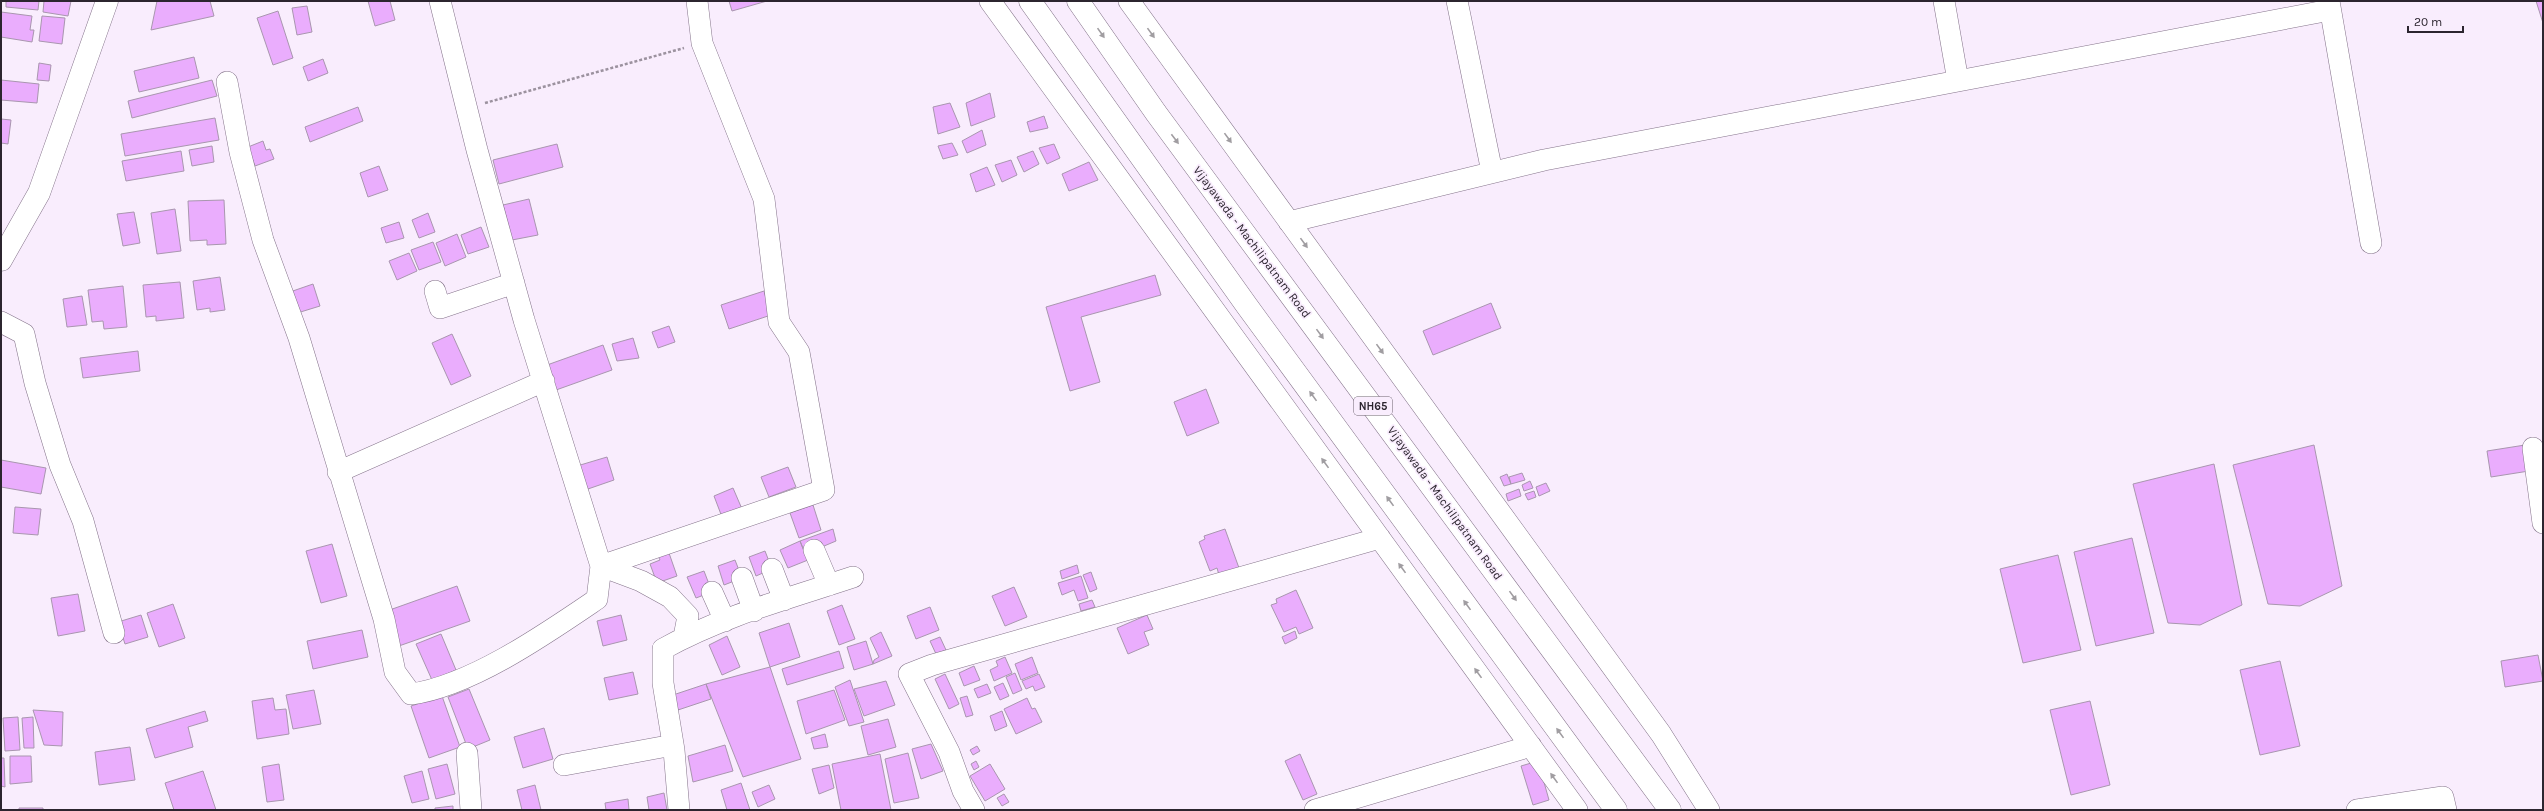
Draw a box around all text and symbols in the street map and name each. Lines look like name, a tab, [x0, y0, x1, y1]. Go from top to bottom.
scale bar	[2408, 8, 2463, 34]
text: 20 m	[2414, 15, 2442, 29]
one-way arrow	[1147, 27, 1156, 38]
one-way arrow	[1097, 28, 1105, 38]
one-way arrow	[1224, 133, 1232, 143]
one-way arrow	[1171, 134, 1180, 145]
street label: Vijayawada - Machilipatnam Road	[1190, 163, 1314, 321]
one-way arrow	[1300, 238, 1308, 249]
one-way arrow	[1316, 328, 1324, 339]
one-way arrow	[1376, 343, 1384, 354]
one-way arrow	[1310, 391, 1318, 401]
road number: NH65	[1354, 397, 1392, 415]
street label: Vijayawada - Machilipatnam Road	[1385, 424, 1505, 582]
one-way arrow	[1321, 458, 1329, 468]
one-way arrow	[1386, 495, 1394, 506]
one-way arrow	[1397, 563, 1406, 574]
one-way arrow	[1509, 591, 1517, 601]
one-way arrow	[1463, 600, 1471, 611]
one-way arrow	[1474, 668, 1482, 679]
one-way arrow	[1556, 728, 1564, 739]
one-way arrow	[1550, 773, 1559, 784]

